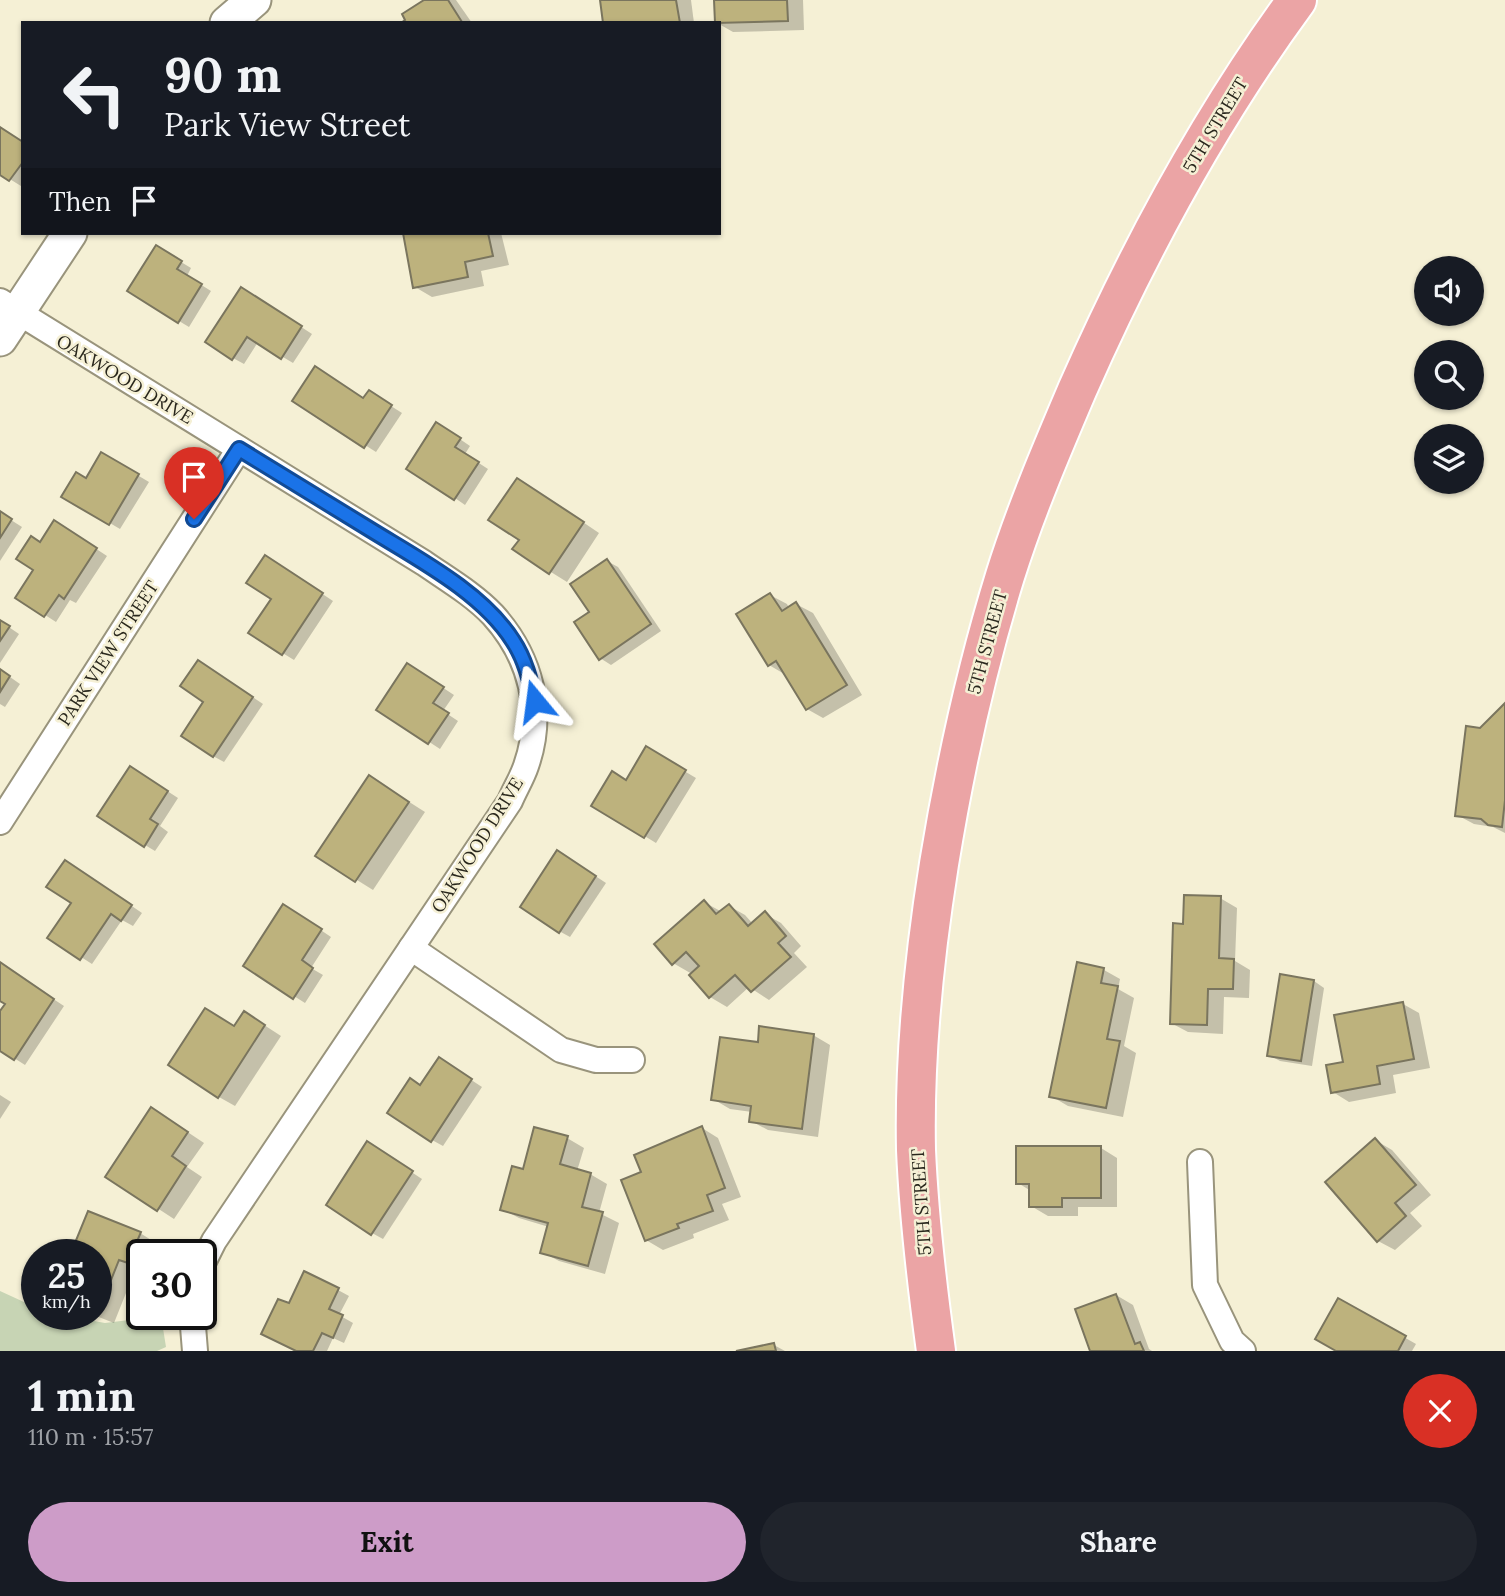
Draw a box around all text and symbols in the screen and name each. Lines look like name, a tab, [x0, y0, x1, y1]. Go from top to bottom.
text: 90 m	[164, 43, 281, 105]
icon: left	[49, 49, 140, 140]
street label: 5TH STREET	[1178, 73, 1253, 177]
text: Park View Street	[164, 104, 410, 145]
icon: arrive	[125, 182, 163, 220]
text: Then	[49, 185, 111, 218]
map controls	[1414, 256, 1484, 494]
button: sound	[1414, 256, 1484, 326]
street label: OAKWOOD DRIVE	[52, 329, 198, 429]
button: search	[1414, 340, 1484, 410]
button: layers	[1414, 424, 1484, 494]
pin	[164, 447, 224, 519]
icon: arrive	[175, 458, 213, 496]
street label: PARK VIEW STREET	[52, 576, 164, 730]
street label: 5TH STREET	[962, 587, 1012, 697]
position arrow	[498, 664, 572, 738]
street label: OAKWOOD DRIVE	[426, 773, 528, 917]
street label: 5TH STREET	[906, 1147, 936, 1256]
speed limit sign: 30	[126, 1239, 217, 1330]
text: 25	[48, 1253, 85, 1298]
text: km/h	[42, 1290, 91, 1313]
text: 1 min	[28, 1369, 135, 1423]
button: close	[1403, 1374, 1477, 1448]
text: 110 m · 15:57	[28, 1422, 153, 1451]
button: Exit	[28, 1502, 746, 1582]
button: Share	[760, 1502, 1477, 1582]

